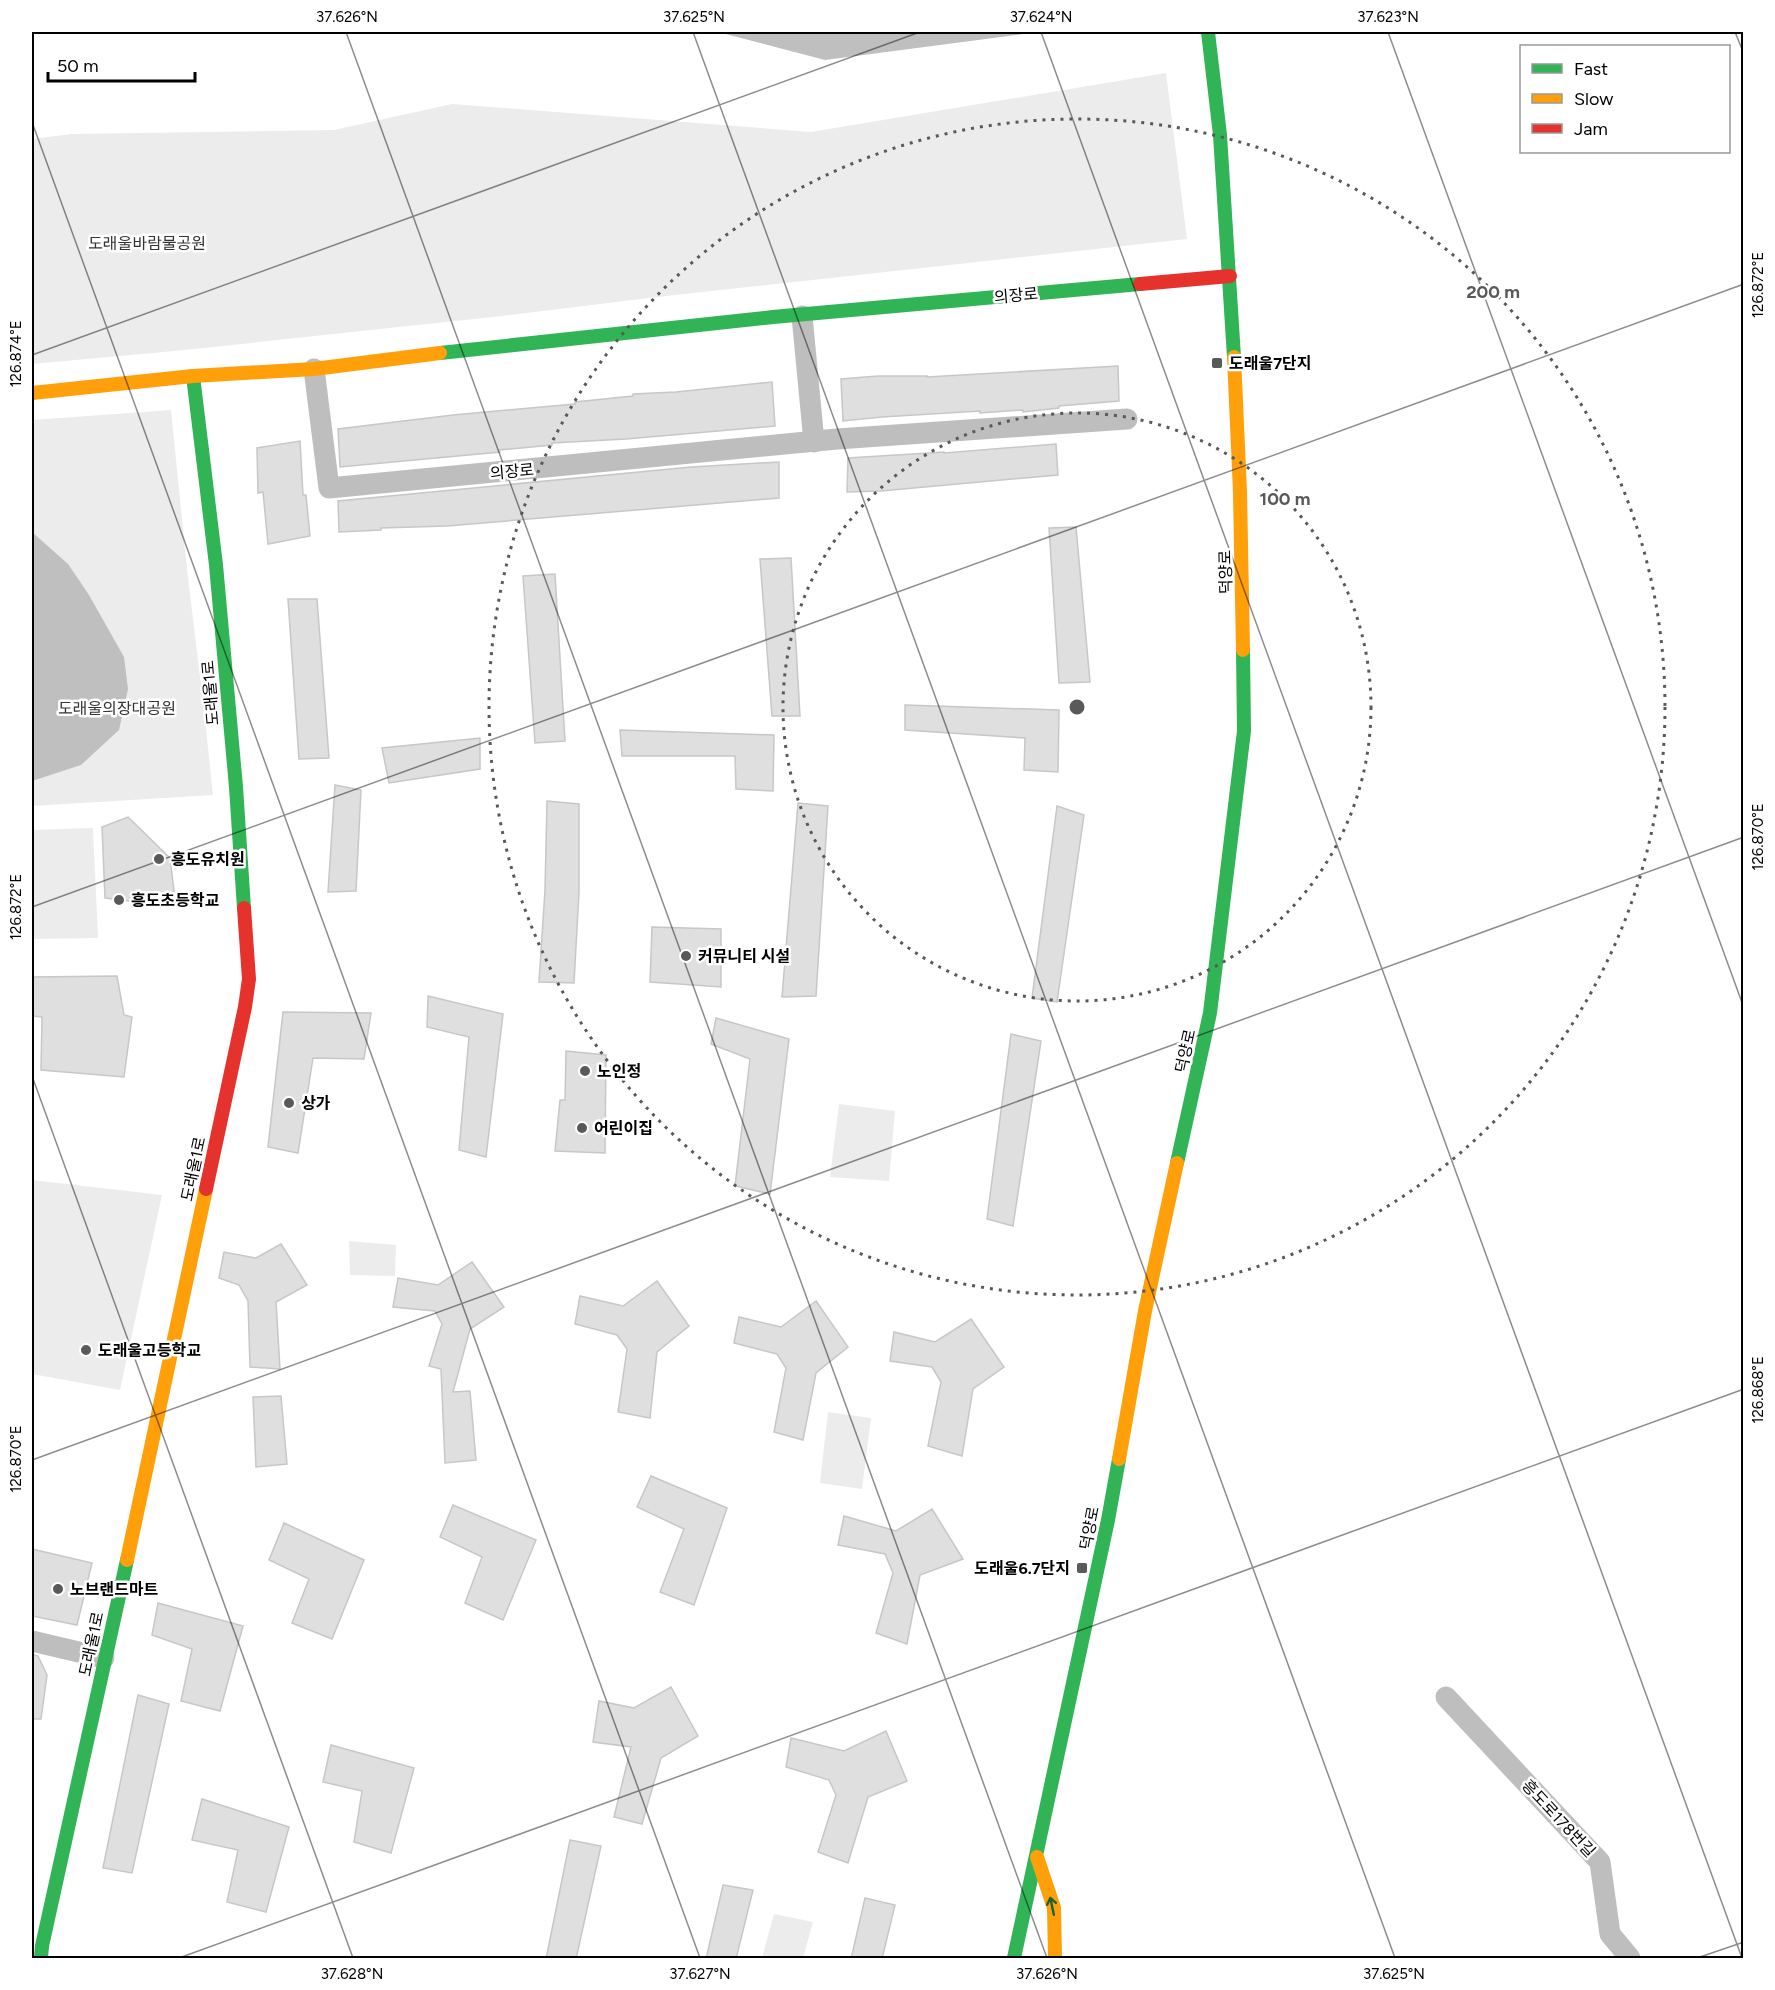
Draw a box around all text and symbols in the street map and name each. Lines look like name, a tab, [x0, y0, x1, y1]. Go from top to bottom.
text: 37.626°N	[316, 8, 378, 26]
text: 37.625°N	[663, 8, 725, 26]
text: 37.624°N	[1010, 8, 1072, 26]
text: 37.623°N	[1357, 8, 1419, 26]
scale bar	[48, 45, 195, 83]
legend	[1520, 45, 1730, 153]
text: 50 m	[57, 55, 99, 77]
text: Fast	[1574, 58, 1608, 80]
text: Slow	[1574, 88, 1613, 110]
text: Jam	[1574, 118, 1608, 140]
park label: 도래울바람물공원	[88, 234, 206, 253]
text: 126.872°E	[1749, 252, 1767, 318]
text: 200 m	[1466, 281, 1520, 303]
street label: 의장로	[993, 284, 1039, 307]
text: 126.874°E	[7, 320, 25, 388]
place label: 도래울7단지	[1229, 354, 1312, 373]
marker: 도래울7단지	[1210, 356, 1224, 370]
street label: 의장로	[489, 460, 535, 483]
text: 100 m	[1260, 488, 1310, 510]
street label: 덕양로	[1216, 549, 1235, 594]
street label: 도래울1로	[198, 659, 223, 726]
centre of rings	[1067, 697, 1087, 717]
park label: 도래울의장대공원	[58, 699, 176, 718]
text: 126.870°E	[1749, 803, 1767, 871]
place label: 흥도유치원	[171, 850, 245, 869]
marker: 흥도유치원	[152, 852, 166, 866]
text: 126.872°E	[7, 874, 25, 940]
place label: 흥도초등학교	[131, 891, 220, 910]
marker: 흥도초등학교	[112, 893, 126, 907]
place label: 커뮤니티 시설	[698, 947, 790, 966]
marker: 커뮤니티 시설	[679, 949, 693, 963]
street label: 덕양로	[1172, 1027, 1199, 1075]
place label: 노인정	[597, 1062, 641, 1081]
marker: 노인정	[578, 1064, 592, 1078]
place label: 상가	[301, 1094, 331, 1113]
marker: 상가	[282, 1096, 296, 1110]
place label: 어린이집	[594, 1119, 653, 1138]
marker: 어린이집	[575, 1121, 589, 1135]
street label: 도래울1로	[177, 1135, 210, 1203]
place label: 도래울고등학교	[98, 1341, 201, 1360]
marker: 도래울고등학교	[79, 1343, 93, 1357]
text: 126.868°E	[1749, 1356, 1767, 1424]
text: 126.870°E	[7, 1425, 25, 1493]
street label: 덕양로	[1076, 1504, 1103, 1552]
place label: 도래울6.7단지	[974, 1559, 1070, 1578]
marker: 도래울6.7단지	[1075, 1561, 1089, 1575]
place label: 노브랜드마트	[70, 1580, 159, 1599]
marker: 노브랜드마트	[51, 1582, 65, 1596]
street label: 도래울1로	[75, 1610, 108, 1678]
street label: 흥도로178번길	[1518, 1776, 1599, 1861]
one-way arrow	[1046, 1896, 1057, 1916]
text: 37.628°N	[321, 1965, 383, 1983]
text: 37.627°N	[669, 1965, 731, 1983]
text: 37.626°N	[1016, 1965, 1078, 1983]
text: 37.625°N	[1363, 1965, 1425, 1983]

